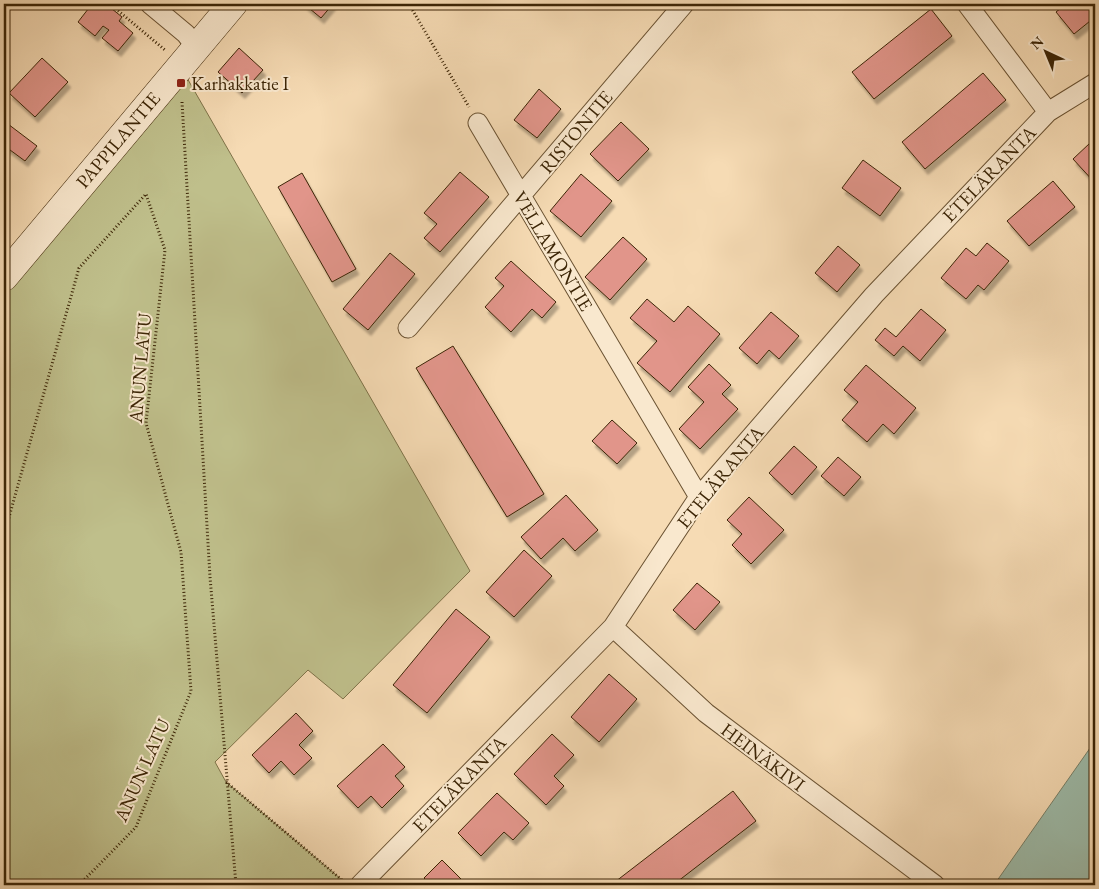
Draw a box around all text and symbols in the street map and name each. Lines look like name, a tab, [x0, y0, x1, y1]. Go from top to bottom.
north arrow	[1022, 28, 1072, 78]
text: N	[1027, 32, 1048, 53]
place label: Karhakkatie I	[191, 71, 289, 96]
marker: Karhakkatie I	[175, 77, 187, 89]
street label: RISTONTIE	[534, 85, 618, 179]
street label: PAPPILANTIE	[70, 86, 166, 193]
street label: ETELÄRANTA	[937, 120, 1042, 228]
street label: VELLAMONTIE	[507, 187, 599, 316]
street label: ANUN LATU	[123, 312, 157, 425]
street label: ETELÄRANTA	[671, 420, 770, 534]
street label: ANUN LATU	[108, 715, 176, 826]
street label: HEINÄKIVI	[716, 717, 811, 797]
street label: ETELÄRANTA	[407, 730, 512, 838]

